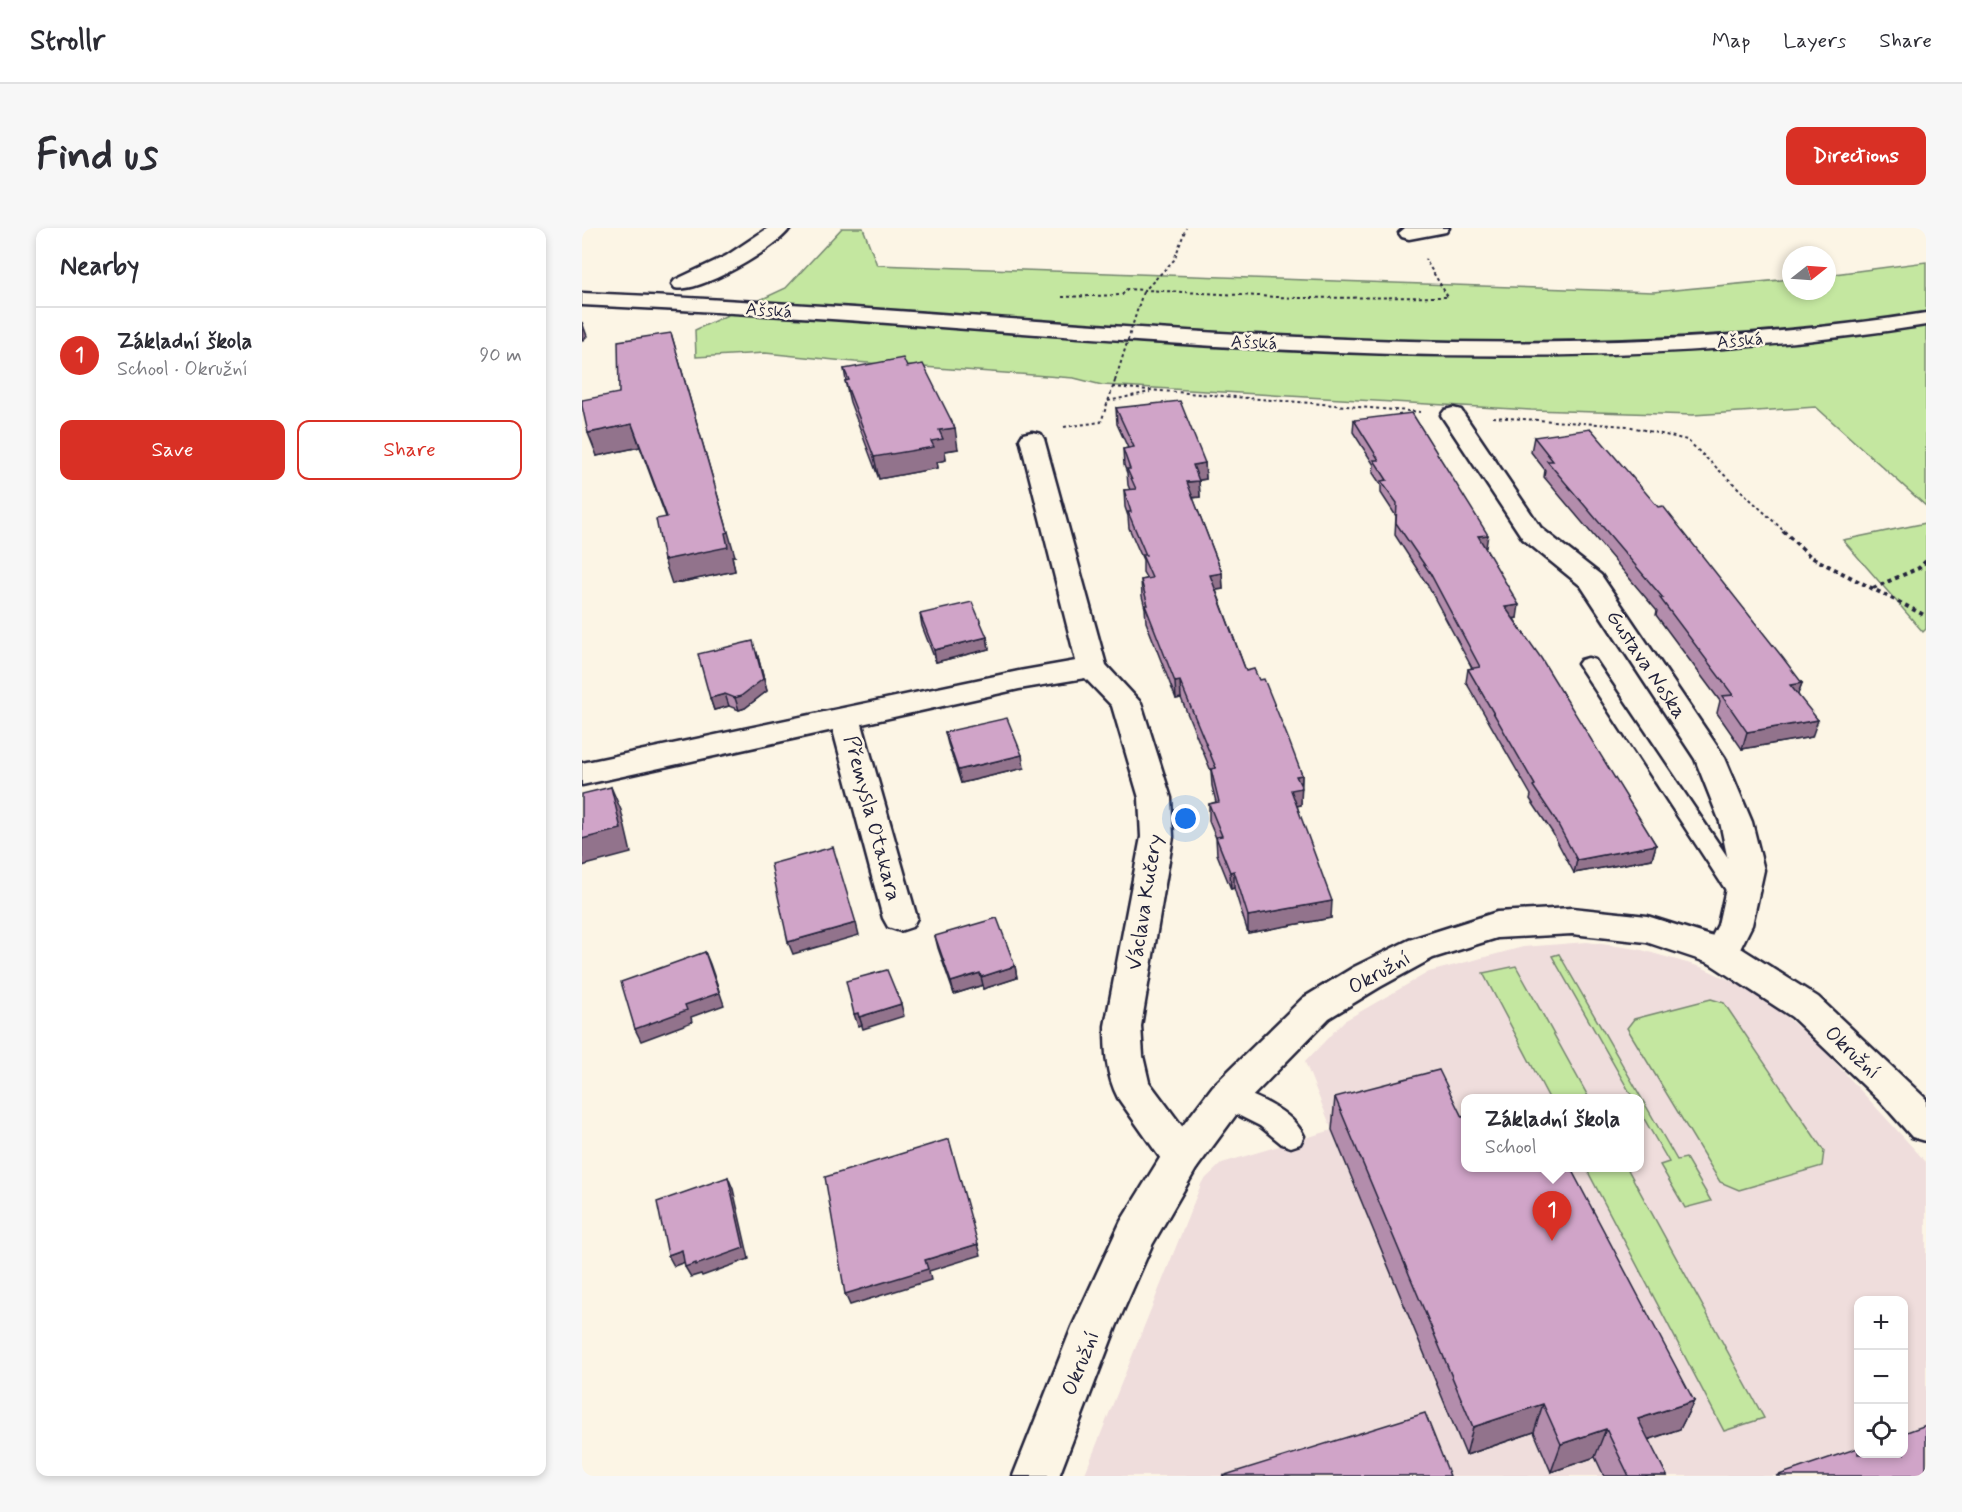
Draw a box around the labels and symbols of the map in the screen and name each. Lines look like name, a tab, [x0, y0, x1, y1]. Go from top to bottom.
north arrow	[1782, 246, 1836, 300]
street label: Ašská	[745, 297, 793, 325]
street label: Ašská	[1716, 327, 1764, 355]
street label: Ašská	[1230, 330, 1278, 356]
street label: Gustava Noska	[1599, 605, 1693, 725]
street label: Přemysla Otakara	[837, 733, 908, 904]
your location	[1171, 804, 1200, 833]
street label: Václava Kučery	[1120, 832, 1170, 972]
street label: Okružní	[1343, 944, 1416, 1001]
street label: Okružní	[1818, 1020, 1886, 1086]
pin: 1	[1532, 1192, 1572, 1241]
street label: Okružní	[1055, 1327, 1106, 1400]

